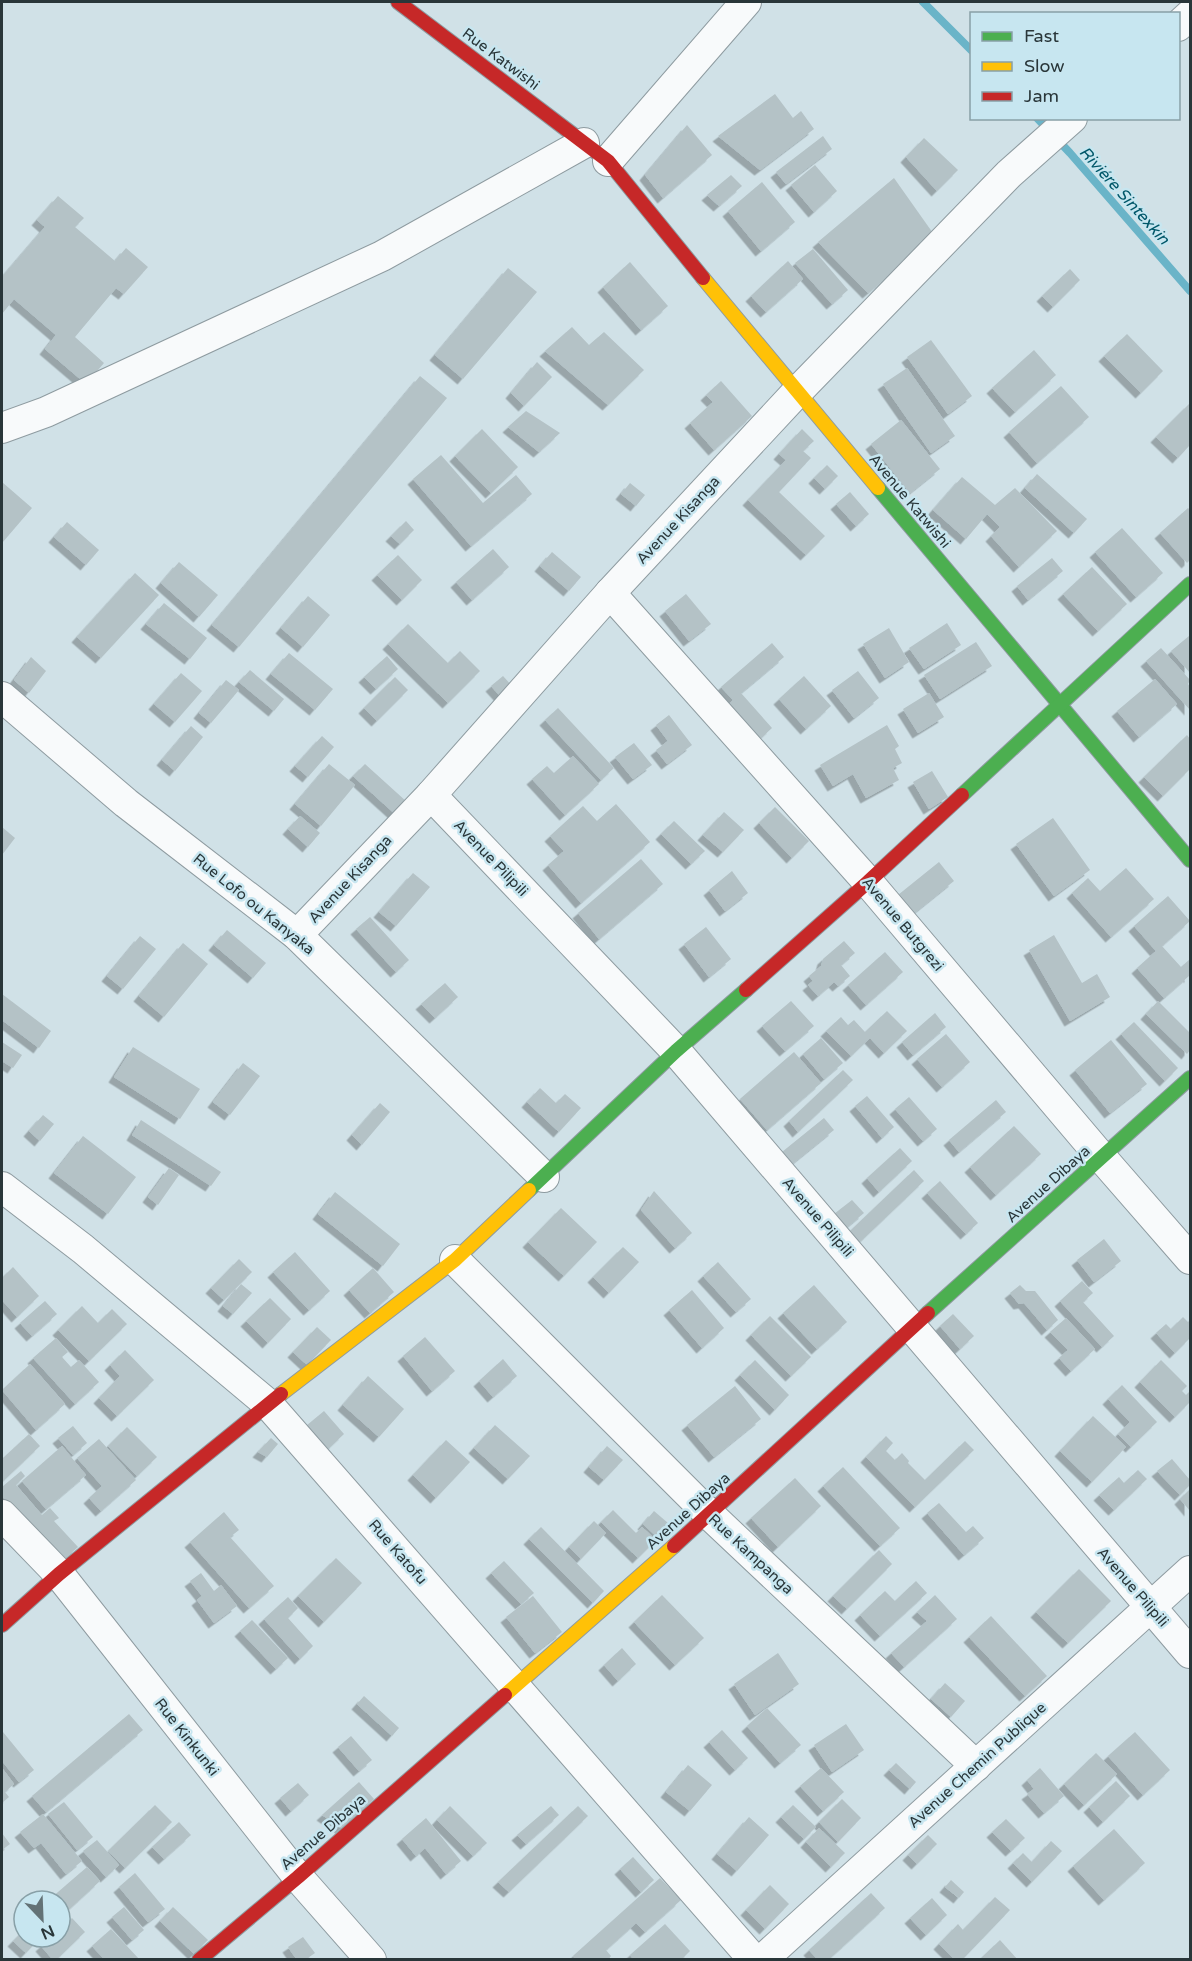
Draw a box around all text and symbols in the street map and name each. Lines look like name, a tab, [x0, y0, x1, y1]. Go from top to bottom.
legend	[970, 12, 1180, 120]
street label: Rue Katwishi	[459, 24, 543, 94]
text: Fast	[1024, 25, 1059, 47]
text: Slow	[1024, 55, 1065, 77]
text: Jam	[1024, 85, 1059, 107]
water label: Riviére Sintexkin	[1075, 142, 1174, 250]
street label: Avenue Katwishi	[865, 450, 955, 552]
street label: Avenue Kisanga	[633, 472, 723, 568]
street label: Avenue Pilipili	[450, 816, 532, 900]
street label: Avenue Kisanga	[305, 831, 395, 927]
street label: Rue Lofo ou Kanyaka	[190, 850, 318, 958]
street label: Avenue Butgrezi	[858, 873, 948, 975]
street label: Avenue Dibaya	[1002, 1142, 1094, 1226]
street label: Avenue Pilipili	[779, 1174, 857, 1260]
street label: Avenue Dibaya	[642, 1469, 734, 1553]
street label: Rue Kampanga	[705, 1510, 797, 1598]
street label: Rue Katofu	[365, 1516, 431, 1588]
street label: Avenue Pilipili	[1094, 1544, 1172, 1630]
street label: Rue Kinkunki	[151, 1695, 223, 1779]
street label: Avenue Chemin Publique	[904, 1698, 1050, 1832]
street label: Avenue Dibaya	[277, 1790, 369, 1874]
north arrow	[12, 1889, 72, 1949]
text: N	[38, 1920, 57, 1944]

